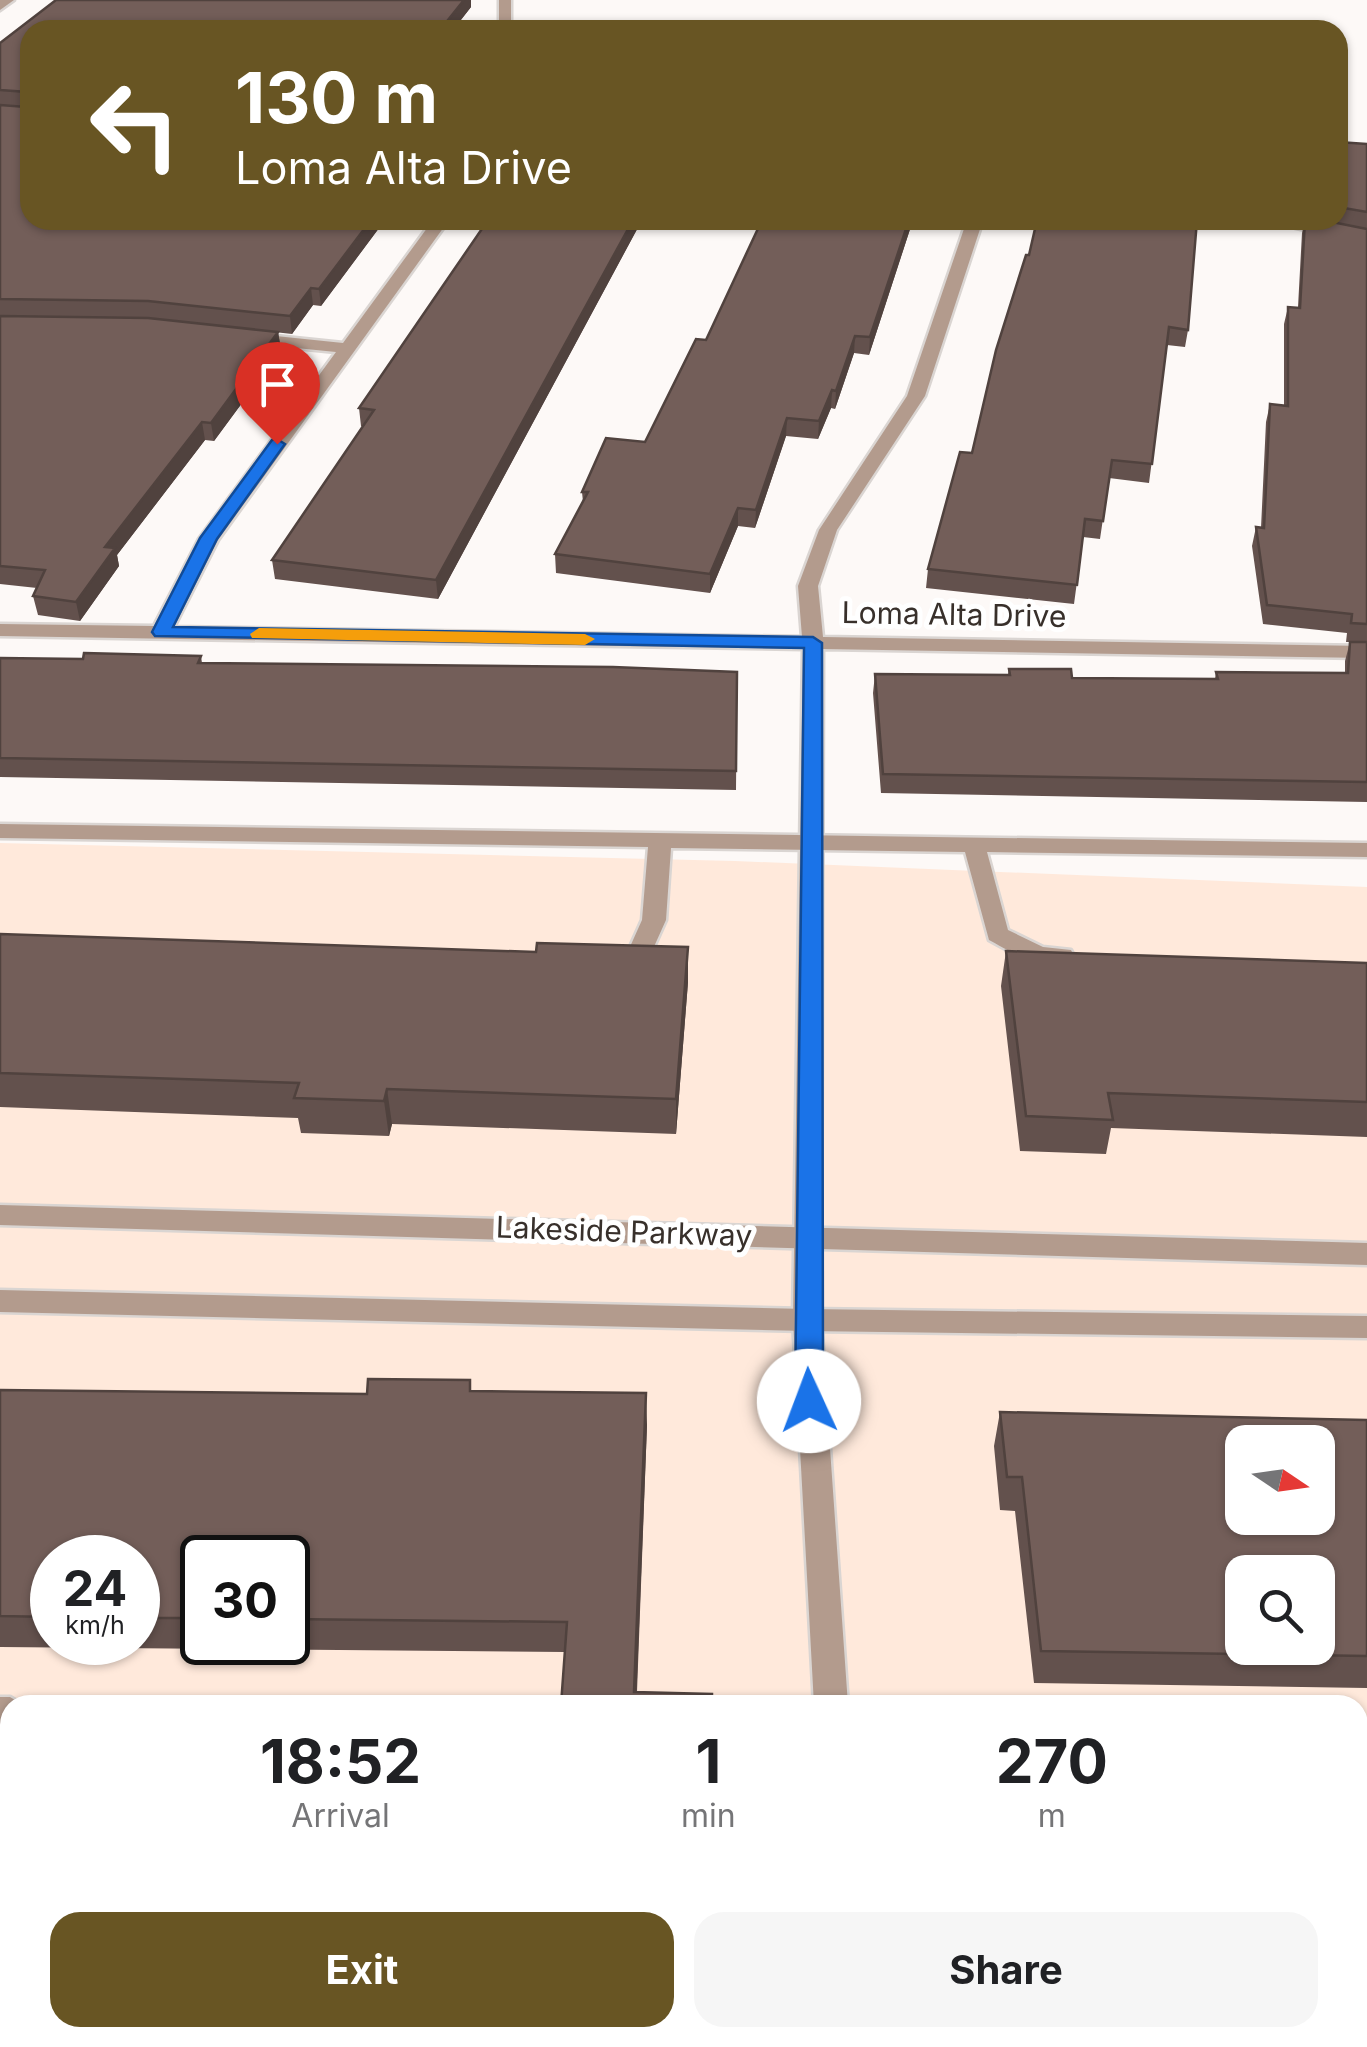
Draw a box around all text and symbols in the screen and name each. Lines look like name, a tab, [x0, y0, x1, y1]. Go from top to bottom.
text: 130 m	[235, 55, 438, 140]
icon: left	[70, 60, 200, 190]
text: Loma Alta Drive	[235, 140, 572, 195]
pin	[235, 342, 320, 445]
icon: arrive	[250, 357, 305, 412]
street label: Loma Alta Drive	[841, 594, 1067, 634]
street label: Lakeside Parkway	[495, 1209, 753, 1253]
position arrow	[757, 1349, 861, 1453]
north arrow	[1225, 1425, 1335, 1535]
map controls	[1225, 1425, 1335, 1665]
speed limit sign: 30	[180, 1535, 310, 1665]
button: search	[1225, 1555, 1335, 1665]
text: 24	[63, 1558, 127, 1618]
text: km/h	[65, 1610, 125, 1640]
text: 18:52	[260, 1725, 421, 1797]
text: 1	[695, 1725, 721, 1797]
text: 270	[996, 1725, 1108, 1797]
text: Arrival	[291, 1796, 390, 1835]
text: min	[681, 1796, 736, 1835]
text: m	[1038, 1796, 1066, 1835]
button: Exit	[50, 1912, 674, 2027]
button: Share	[694, 1912, 1318, 2027]

